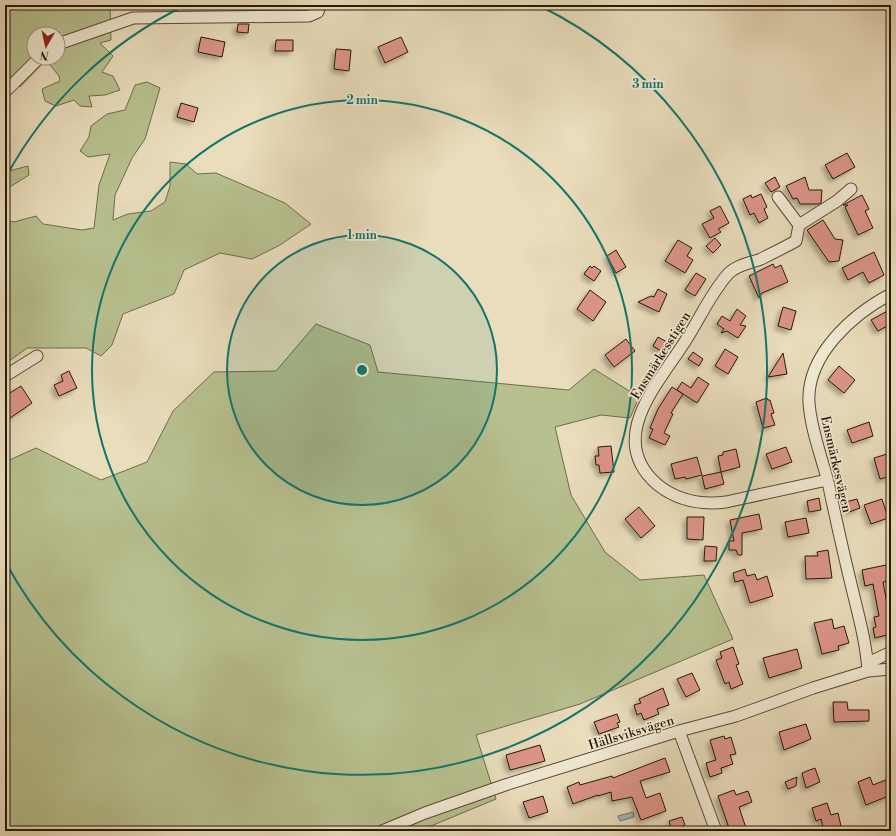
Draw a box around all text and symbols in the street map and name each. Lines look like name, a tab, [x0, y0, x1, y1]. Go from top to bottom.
north arrow	[26, 26, 66, 66]
text: N	[39, 47, 50, 62]
text: 3 min	[632, 77, 664, 92]
text: 2 min	[346, 93, 378, 108]
text: 1 min	[347, 228, 378, 243]
street label: Ensmärkesstigen	[627, 309, 694, 402]
centre of rings	[355, 363, 369, 377]
street label: Ensmärkesvägen	[817, 414, 855, 514]
street label: Hällsviksvägen	[587, 712, 676, 754]

